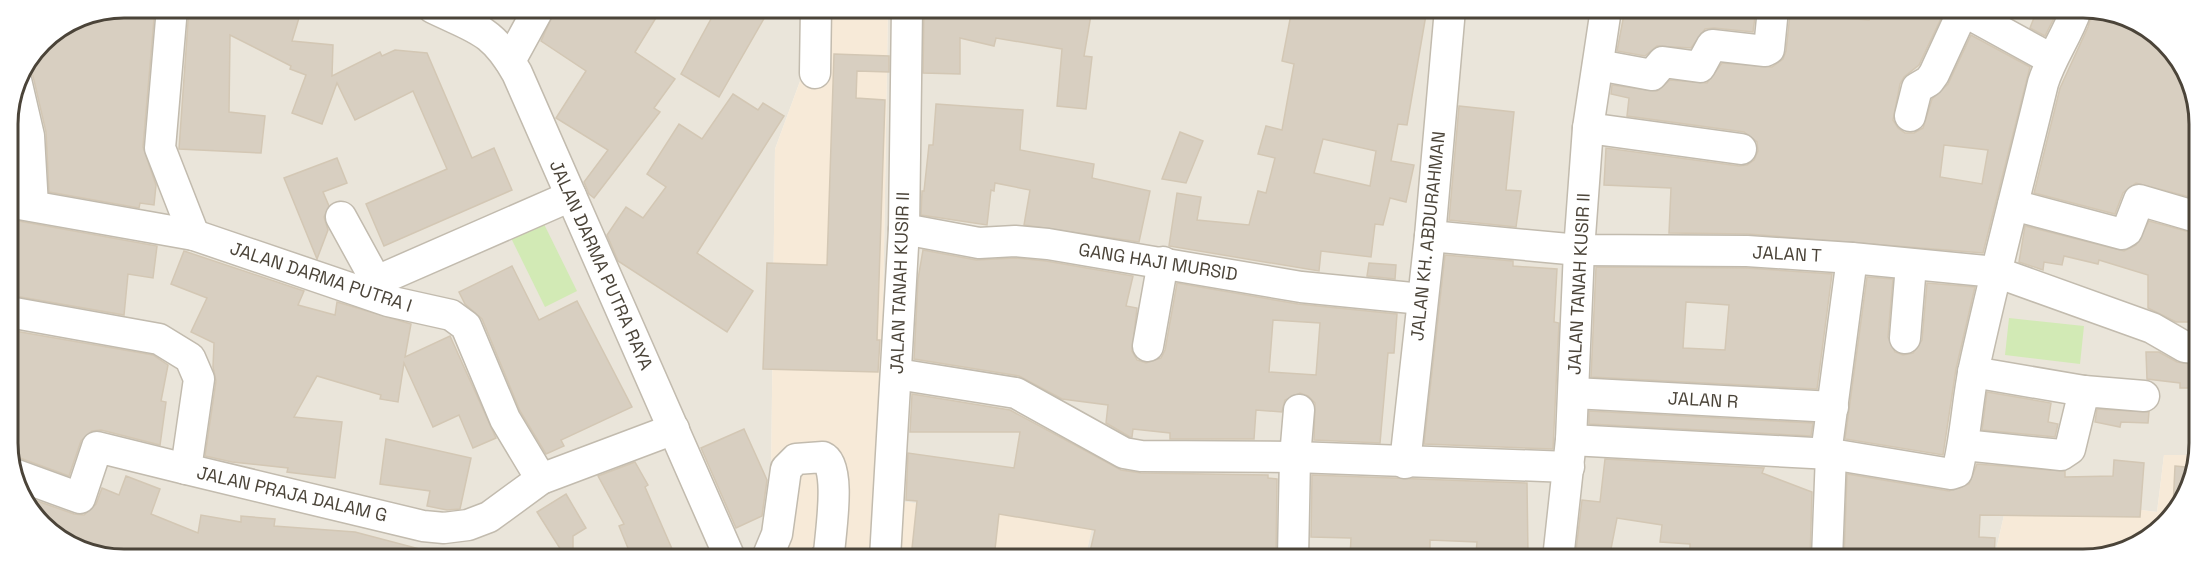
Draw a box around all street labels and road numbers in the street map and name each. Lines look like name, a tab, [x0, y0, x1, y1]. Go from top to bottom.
street label: JALAN KH. ABDURAHMAN	[1405, 130, 1450, 342]
street label: JALAN DARMA PUTRA RAYA	[545, 156, 658, 373]
street label: JALAN TANAH KUSIR II	[885, 192, 914, 374]
street label: JALAN TANAH KUSIR II	[1562, 192, 1595, 376]
street label: JALAN DARMA PUTRA I	[227, 236, 415, 317]
street label: GANG HAJI MURSID	[1077, 238, 1239, 285]
street label: JALAN T	[1752, 240, 1823, 267]
street label: JALAN R	[1667, 386, 1739, 413]
street label: JALAN PRAJA DALAM G	[195, 460, 390, 527]

